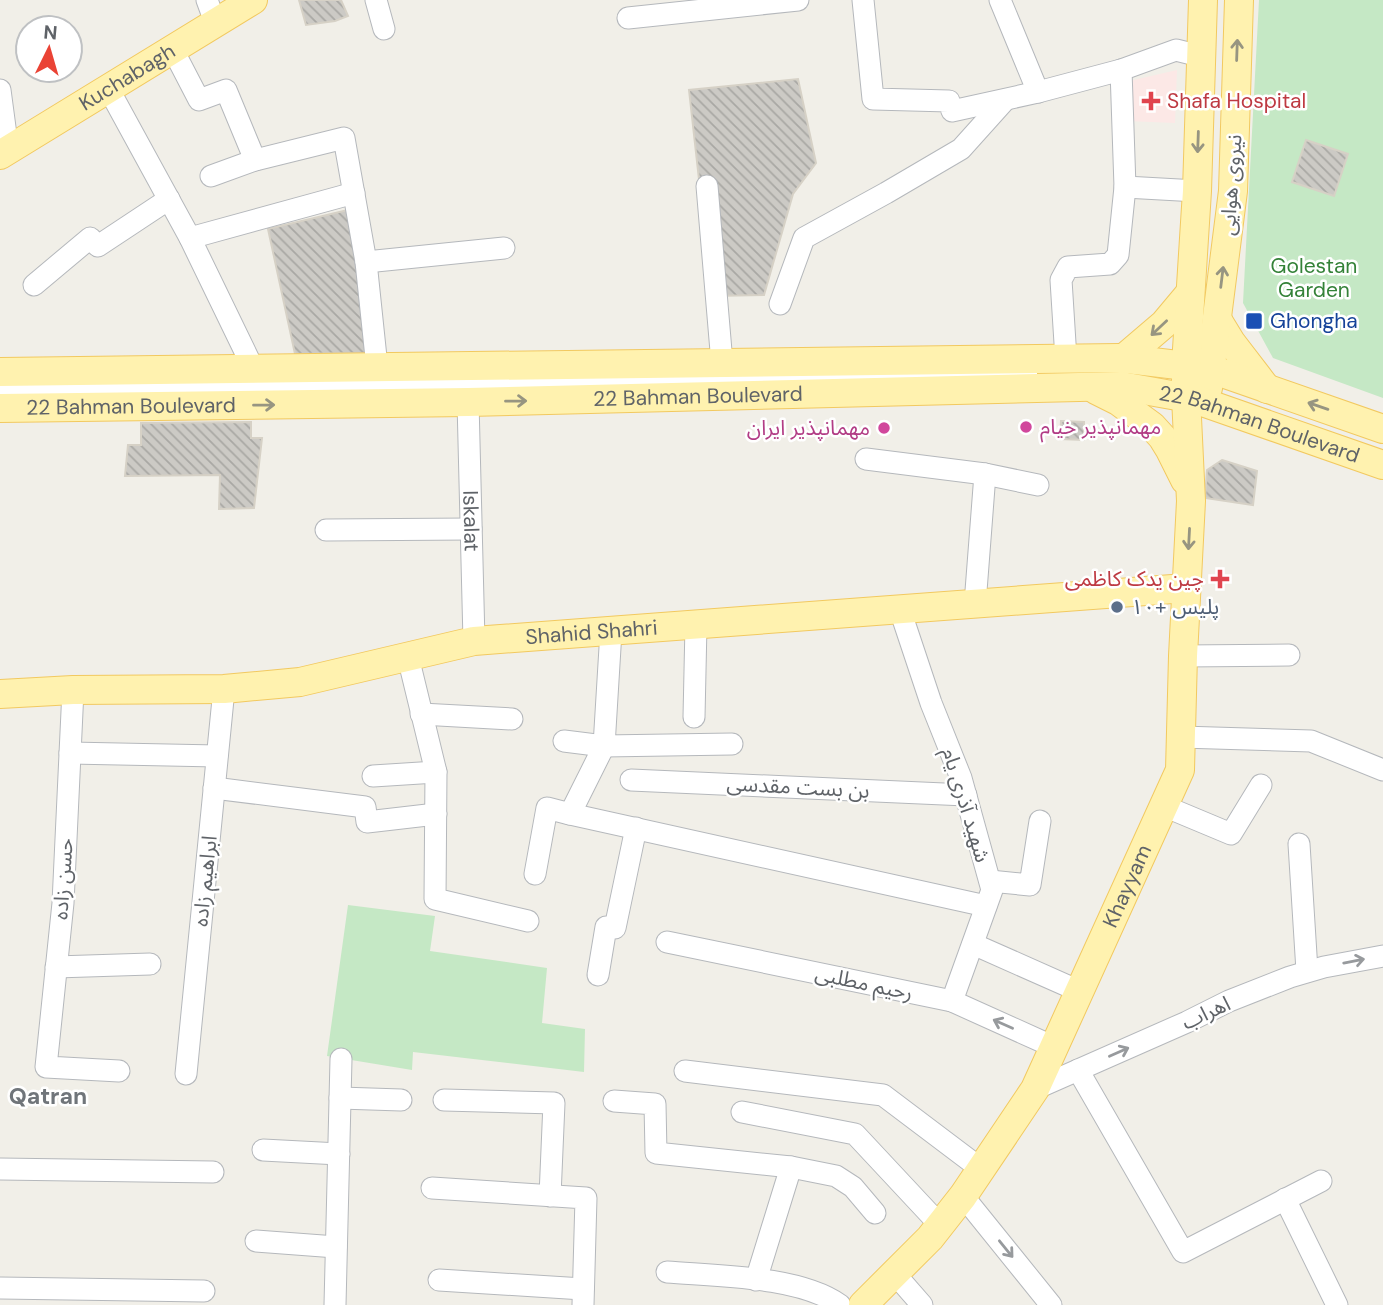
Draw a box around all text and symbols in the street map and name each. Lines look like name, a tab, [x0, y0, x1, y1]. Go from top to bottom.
north arrow	[14, 14, 84, 84]
text: N	[42, 20, 58, 46]
street label: Kuchabagh	[74, 37, 180, 117]
one-way arrow	[1231, 39, 1244, 62]
place label: Shafa Hospital	[1167, 87, 1306, 115]
marker: Shafa Hospital	[1141, 91, 1161, 111]
one-way arrow	[1191, 130, 1205, 153]
street label: نیروی هوایی	[1213, 133, 1249, 237]
park label: Golestan Garden	[1271, 252, 1357, 304]
one-way arrow	[1216, 266, 1229, 289]
place label: Ghongha	[1270, 307, 1358, 335]
marker: Ghongha	[1244, 311, 1264, 331]
one-way arrow	[1150, 320, 1168, 336]
street label: 22 Bahman Boulevard	[1157, 379, 1363, 470]
street label: 22 Bahman Boulevard	[593, 380, 803, 413]
street label: 22 Bahman Boulevard	[26, 391, 236, 422]
one-way arrow	[504, 394, 527, 408]
one-way arrow	[252, 398, 275, 411]
one-way arrow	[1308, 399, 1330, 411]
place label: مهمانپذیر خیام	[1040, 413, 1161, 443]
place label: مهمانپذیر ایران	[747, 414, 870, 442]
marker: مهمانپذیر خیام	[1018, 419, 1034, 435]
marker: مهمانپذیر ایران	[876, 420, 892, 436]
street label: Iskalat	[456, 490, 486, 552]
one-way arrow	[1182, 527, 1195, 550]
place label: چین یدک کاظمی	[1065, 565, 1204, 593]
marker: چین یدک کاظمی	[1210, 569, 1230, 589]
place label: پلیس +۱۰	[1131, 593, 1219, 621]
marker: پلیس +۱۰	[1109, 599, 1125, 615]
street label: Shahid Shahri	[525, 613, 658, 651]
street label: شهید آذری یام	[933, 744, 997, 866]
street label: بن بست مقدسی	[726, 769, 870, 805]
street label: ابراهیم زاده	[186, 834, 225, 928]
street label: حسن زاده	[46, 837, 80, 921]
street label: Khayyam	[1096, 840, 1158, 932]
one-way arrow	[1342, 953, 1365, 967]
street label: رحیم مطلبی	[812, 959, 916, 1008]
street label: اهراب	[1177, 990, 1235, 1036]
one-way arrow	[993, 1017, 1014, 1030]
one-way arrow	[1108, 1044, 1130, 1057]
district label: Qatran	[9, 1081, 87, 1111]
one-way arrow	[998, 1240, 1013, 1258]

